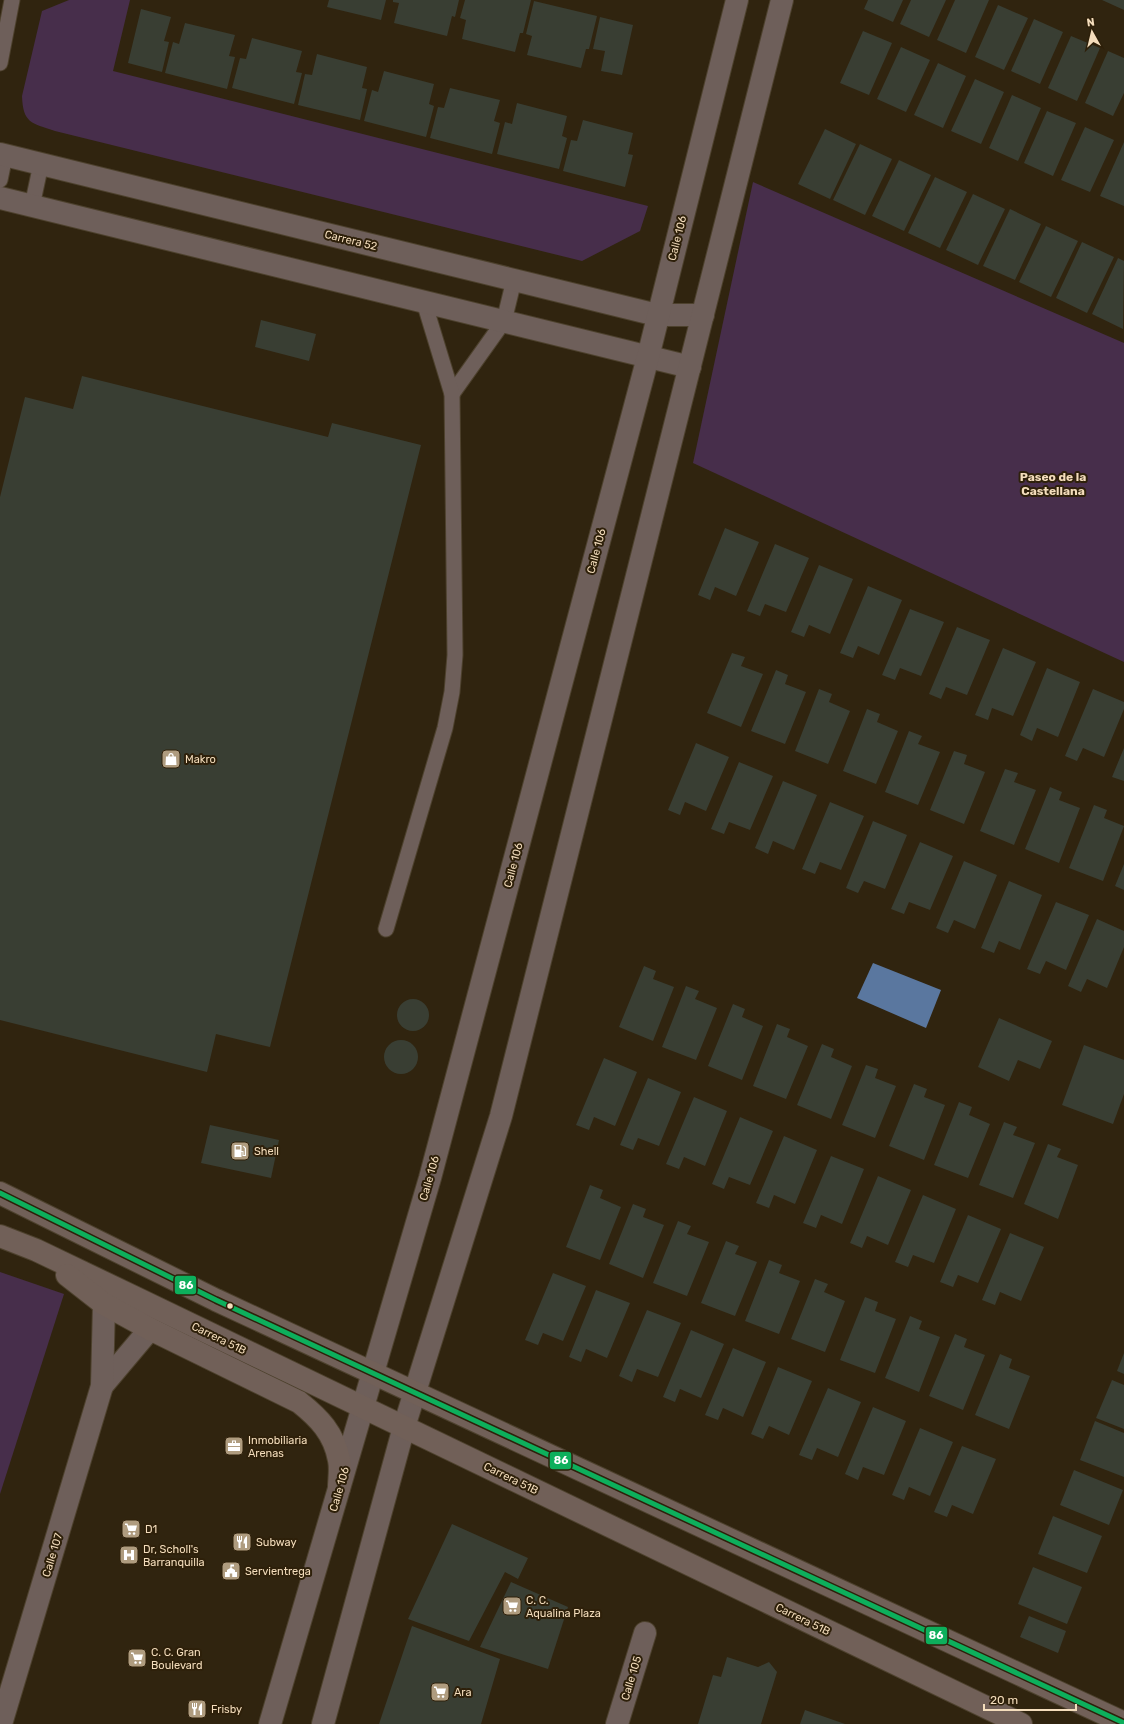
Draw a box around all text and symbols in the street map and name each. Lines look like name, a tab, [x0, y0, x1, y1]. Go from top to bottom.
north arrow	[1072, 12, 1112, 52]
text: N	[1086, 16, 1096, 30]
street label: Calle 106	[666, 214, 689, 262]
street label: Carrera 52	[323, 228, 378, 253]
district label: Paseo de la Castellana	[1020, 470, 1086, 498]
street label: Calle 106	[584, 527, 609, 575]
shop icon: Makro	[160, 748, 182, 770]
place label: Makro	[185, 753, 216, 766]
street label: Calle 106	[501, 841, 526, 889]
fuel station icon: Shell	[229, 1140, 251, 1162]
place label: Shell	[254, 1145, 279, 1158]
street label: Calle 106	[417, 1154, 442, 1202]
line badge: 86	[174, 1275, 197, 1295]
text: 86	[179, 1279, 193, 1292]
unlabelled marker	[225, 1301, 235, 1311]
street label: Carrera 51B	[189, 1320, 248, 1357]
place label: Inmobiliaria Arenas	[248, 1434, 307, 1460]
office icon: Inmobiliaria Arenas	[223, 1435, 245, 1457]
line badge: 86	[549, 1451, 572, 1470]
text: 86	[554, 1454, 568, 1467]
street label: Carrera 51B	[481, 1460, 540, 1497]
street label: Calle 106	[327, 1465, 352, 1513]
supermarket icon: D1	[120, 1518, 142, 1540]
place label: D1	[145, 1523, 157, 1536]
street label: Calle 107	[40, 1531, 65, 1579]
restaurant icon: Subway	[231, 1531, 253, 1553]
place label: Subway	[256, 1536, 297, 1549]
place label: Dr, Scholl's Barranquilla	[143, 1543, 205, 1569]
hospital icon: Dr, Scholl's Barranquilla	[118, 1544, 140, 1566]
public building icon: Servientrega	[220, 1560, 242, 1582]
place label: Servientrega	[245, 1565, 311, 1578]
place label: C. C. Aqualina Plaza	[526, 1594, 601, 1620]
supermarket icon: C. C. Aqualina Plaza	[501, 1595, 523, 1617]
street label: Carrera 51B	[773, 1601, 832, 1638]
line badge: 86	[925, 1626, 948, 1645]
text: 86	[929, 1629, 943, 1642]
place label: C. C. Gran Boulevard	[151, 1646, 202, 1672]
supermarket icon: C. C. Gran Boulevard	[126, 1647, 148, 1669]
street label: Calle 105	[619, 1654, 645, 1702]
supermarket icon: Ara	[429, 1681, 451, 1703]
place label: Ara	[454, 1686, 472, 1699]
scale bar	[984, 1686, 1076, 1712]
text: 20 m	[990, 1693, 1018, 1707]
restaurant icon: Frisby	[186, 1698, 208, 1720]
place label: Frisby	[211, 1703, 242, 1716]

